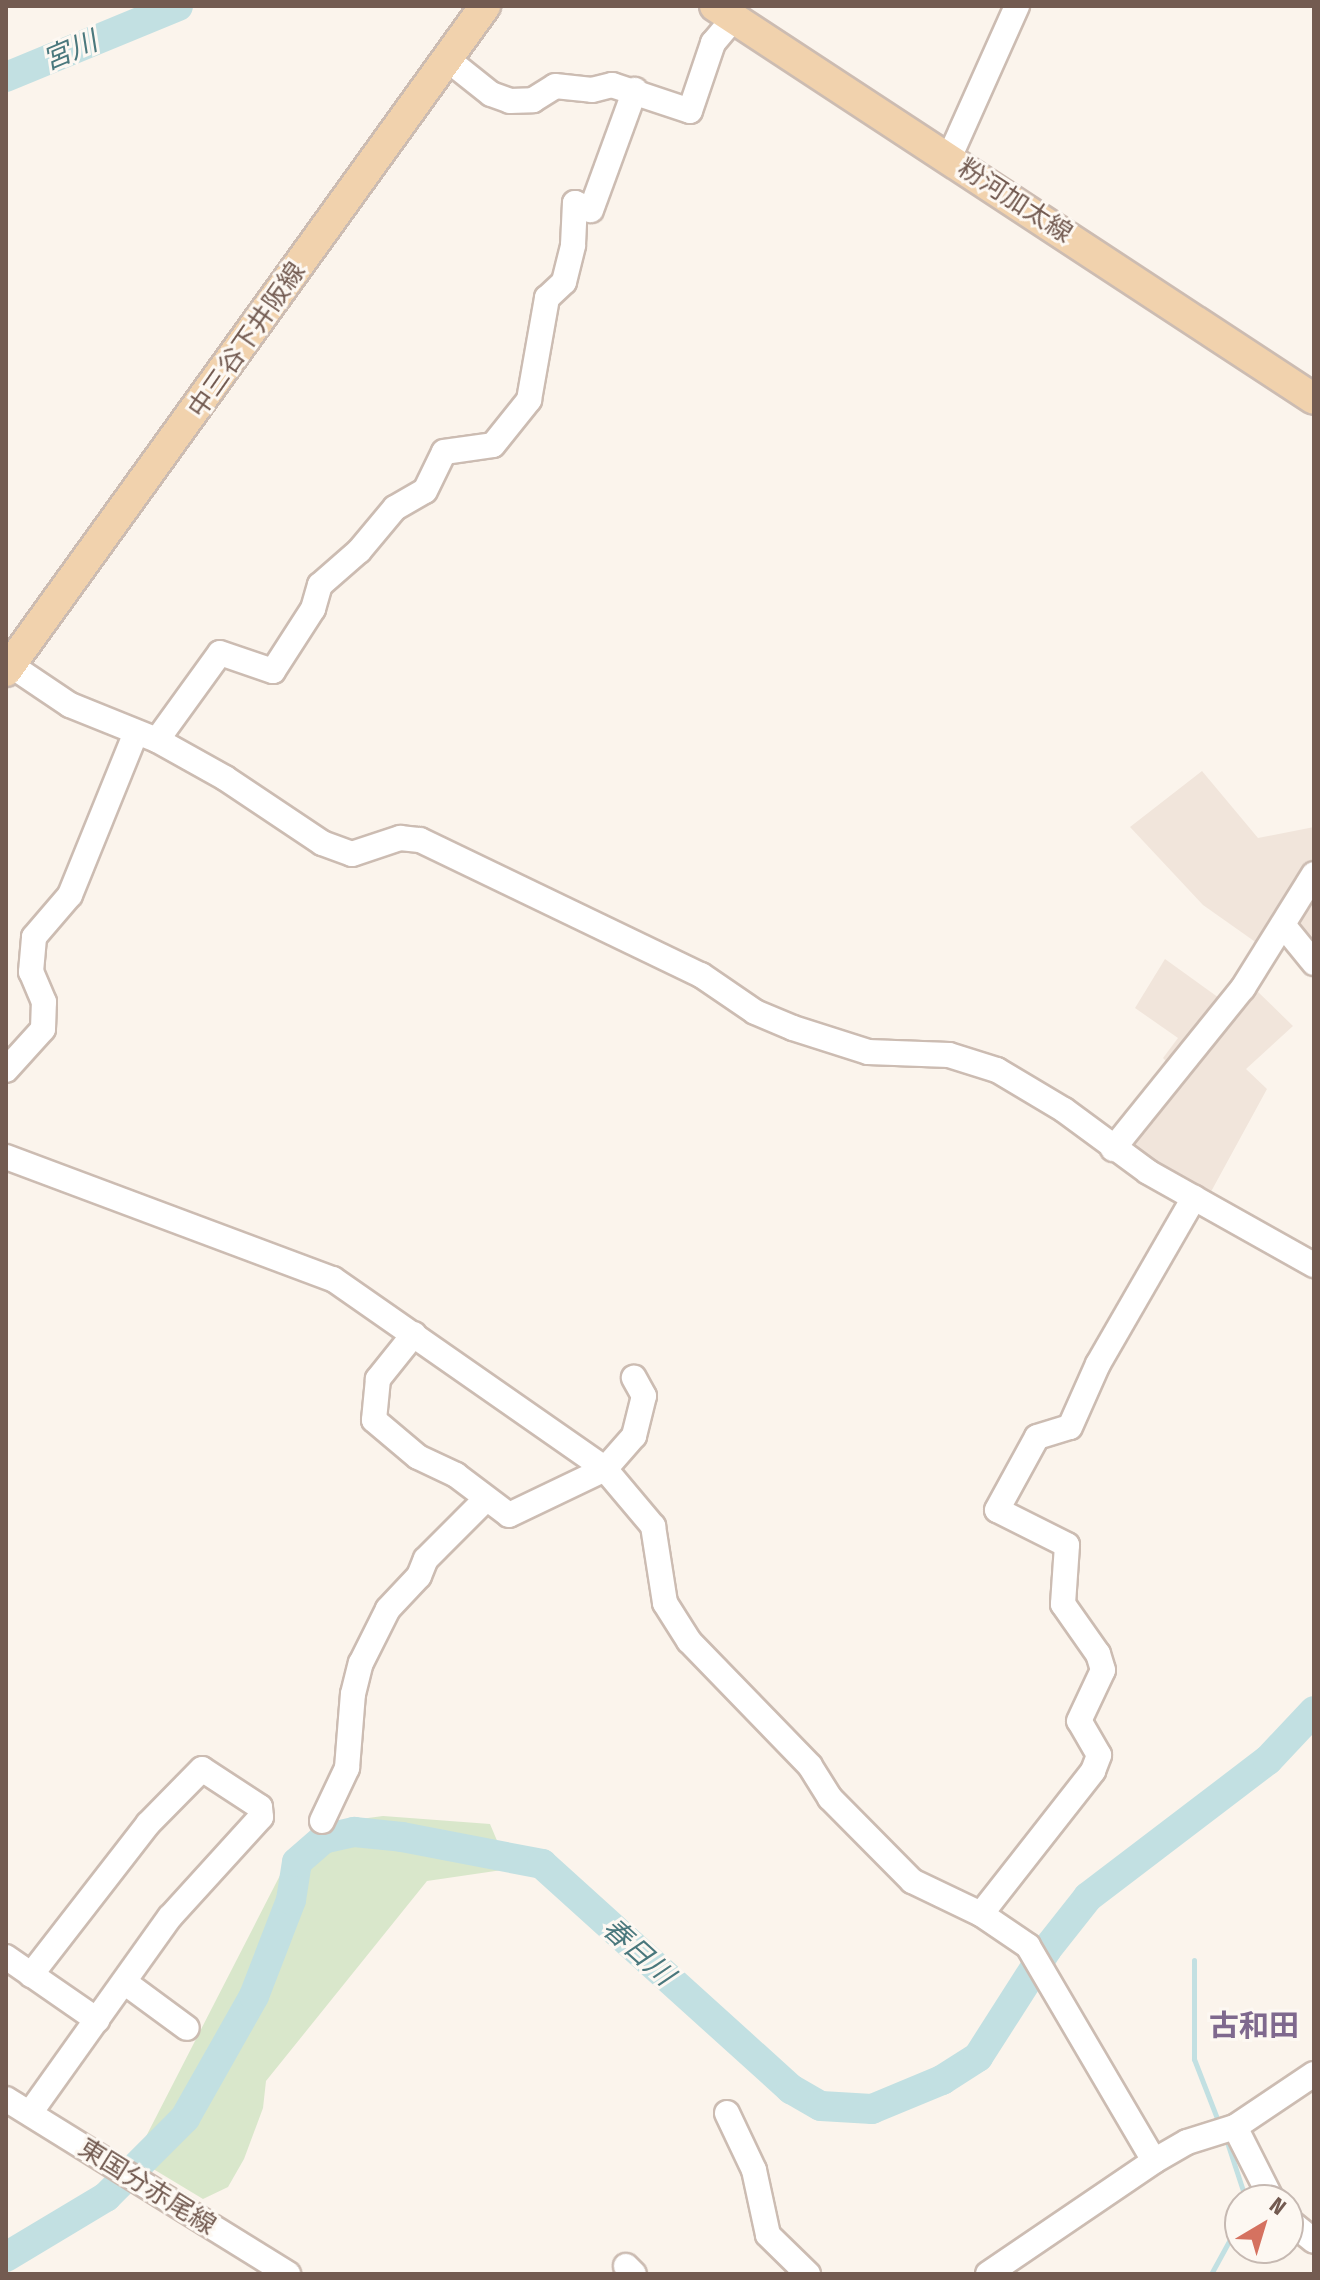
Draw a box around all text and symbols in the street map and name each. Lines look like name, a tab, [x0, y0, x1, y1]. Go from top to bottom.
water label: 宮川	[38, 25, 102, 77]
street label: 粉河加太線	[952, 153, 1078, 249]
street label: 中三谷下井阪線	[182, 257, 312, 423]
water label: 春日川	[596, 1911, 680, 1993]
district label: 古和田	[1209, 2008, 1299, 2044]
street label: 東国分赤尾線	[73, 2132, 221, 2242]
north arrow	[1224, 2184, 1304, 2264]
text: N	[1264, 2192, 1291, 2221]

